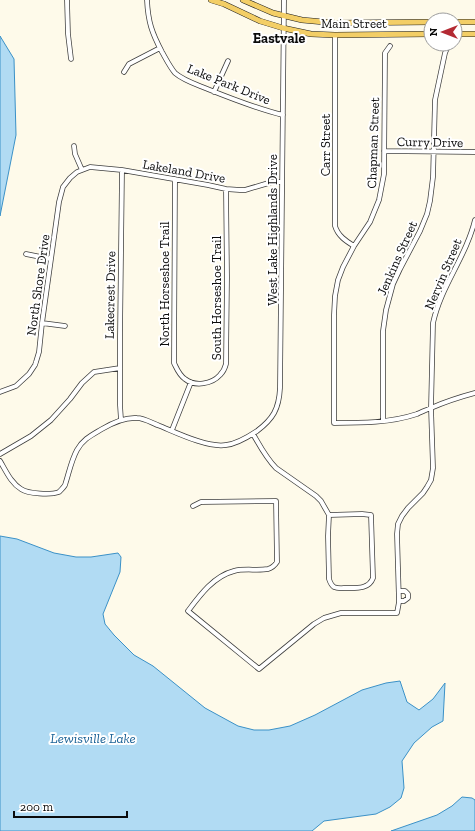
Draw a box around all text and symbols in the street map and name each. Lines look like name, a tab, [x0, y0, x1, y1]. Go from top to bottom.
north arrow	[423, 12, 463, 52]
street label: Main Street	[321, 16, 387, 31]
text: N	[427, 27, 440, 36]
district label: Eastvale	[253, 30, 305, 47]
street label: Lake Park Drive	[185, 61, 273, 107]
street label: Chapman Street	[364, 97, 382, 189]
street label: Carr Street	[318, 114, 333, 176]
street label: Curry Drive	[397, 134, 463, 150]
street label: West Lake Highlands Drive	[265, 154, 280, 306]
street label: Lakeland Drive	[141, 156, 227, 186]
street label: Jenkins Street	[374, 218, 420, 298]
street label: North Horseshoe Trail	[157, 221, 172, 346]
street label: North Shore Drive	[23, 233, 53, 337]
street label: South Horseshoe Trail	[209, 235, 224, 360]
street label: Nervin Street	[421, 236, 465, 312]
street label: Lakecrest Drive	[102, 251, 118, 339]
water label: Lewisville Lake	[50, 730, 136, 747]
scale bar	[14, 793, 127, 819]
text: 200 m	[20, 800, 54, 814]

